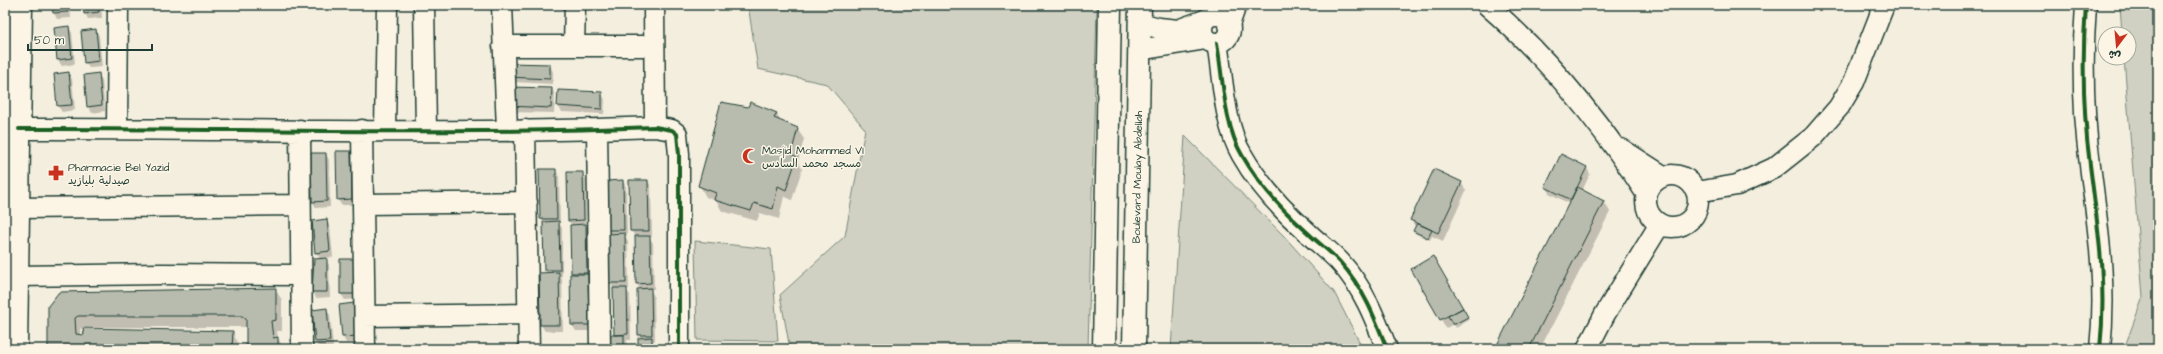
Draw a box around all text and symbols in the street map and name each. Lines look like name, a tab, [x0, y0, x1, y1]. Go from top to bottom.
scale bar	[28, 26, 152, 52]
north arrow	[2097, 26, 2137, 66]
text: 50 m	[34, 32, 65, 49]
text: ش	[2106, 46, 2122, 64]
street label: Boulevard Moulay Abdellah	[1128, 110, 1146, 244]
place label: Masjid Mohammed VI مسجد محمد السادس	[762, 143, 864, 171]
mosque icon: Masjid Mohammed VI مسجد محمد السادس	[741, 147, 759, 165]
place label: Pharmacie Bel Yazid صيدلية بليازيد	[68, 160, 170, 188]
pharmacy icon: Pharmacie Bel Yazid صيدلية بليازيد	[47, 164, 65, 182]

